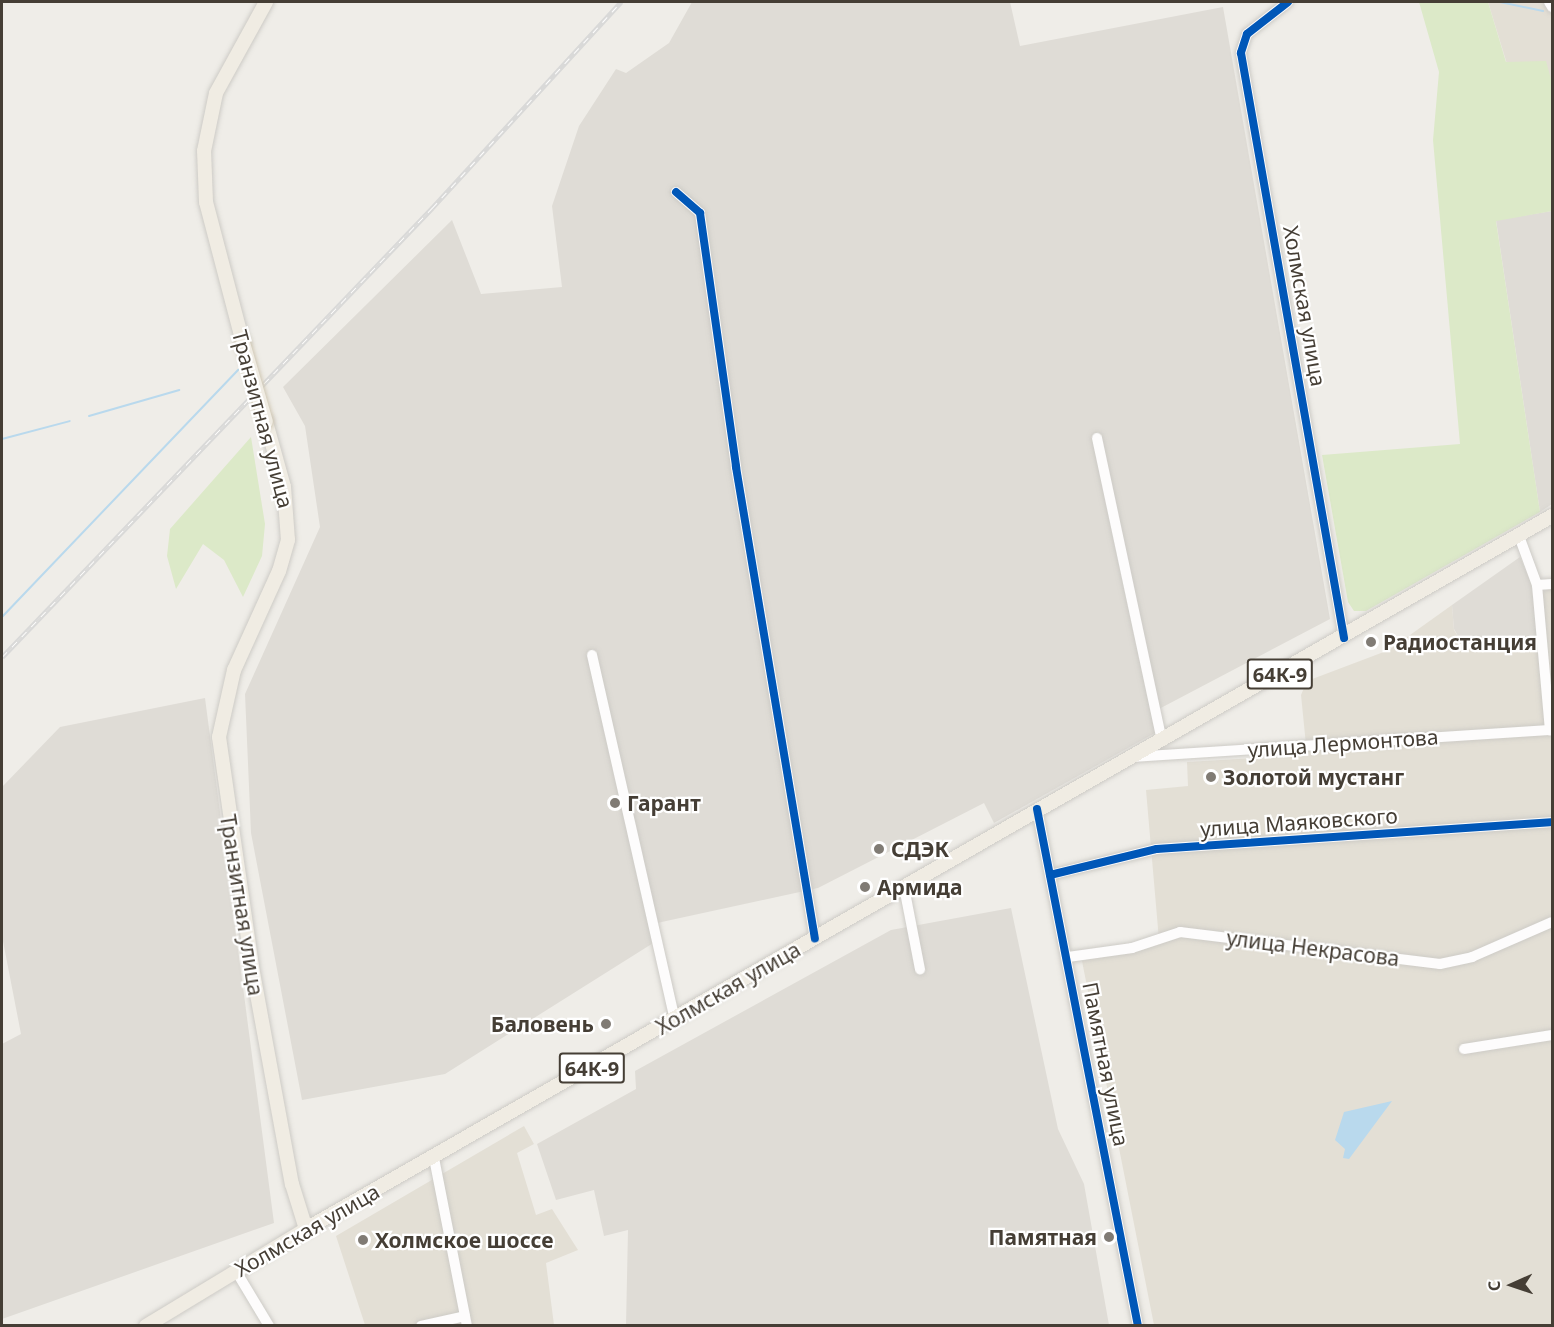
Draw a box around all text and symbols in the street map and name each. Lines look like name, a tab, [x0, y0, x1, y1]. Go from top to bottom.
street label: Холмская улица	[1278, 224, 1332, 388]
street label: Транзитная улица	[227, 327, 299, 511]
place label: Радиостанция	[1383, 629, 1537, 655]
marker: Радиостанция	[1364, 635, 1378, 649]
road number: 64К-9	[1246, 657, 1314, 691]
street label: улица Лермонтова	[1247, 724, 1439, 762]
place label: Золотой мустанг	[1223, 764, 1404, 790]
marker: Золотой мустанг	[1204, 770, 1218, 784]
place label: Гарант	[627, 790, 701, 816]
marker: Гарант	[608, 796, 622, 810]
street label: улица Маяковского	[1199, 803, 1399, 841]
street label: Транзитная улица	[215, 813, 269, 997]
place label: СДЭК	[891, 836, 949, 862]
marker: СДЭК	[872, 842, 886, 856]
place label: Армида	[877, 874, 962, 900]
marker: Армида	[858, 880, 872, 894]
street label: улица Некрасова	[1225, 925, 1401, 971]
street label: Холмская улица	[651, 936, 805, 1040]
street label: Памятная улица	[1078, 980, 1134, 1148]
place label: Баловень	[491, 1011, 594, 1037]
marker: Баловень	[599, 1017, 613, 1031]
road number: 64К-9	[558, 1051, 626, 1085]
street label: Холмская улица	[230, 1178, 384, 1282]
place label: Памятная	[989, 1224, 1097, 1250]
place label: Холмское шоссе	[375, 1227, 553, 1253]
marker: Памятная	[1102, 1230, 1116, 1244]
marker: Холмское шоссе	[356, 1233, 370, 1247]
north arrow	[1482, 1255, 1542, 1315]
text: С	[1483, 1280, 1505, 1292]

